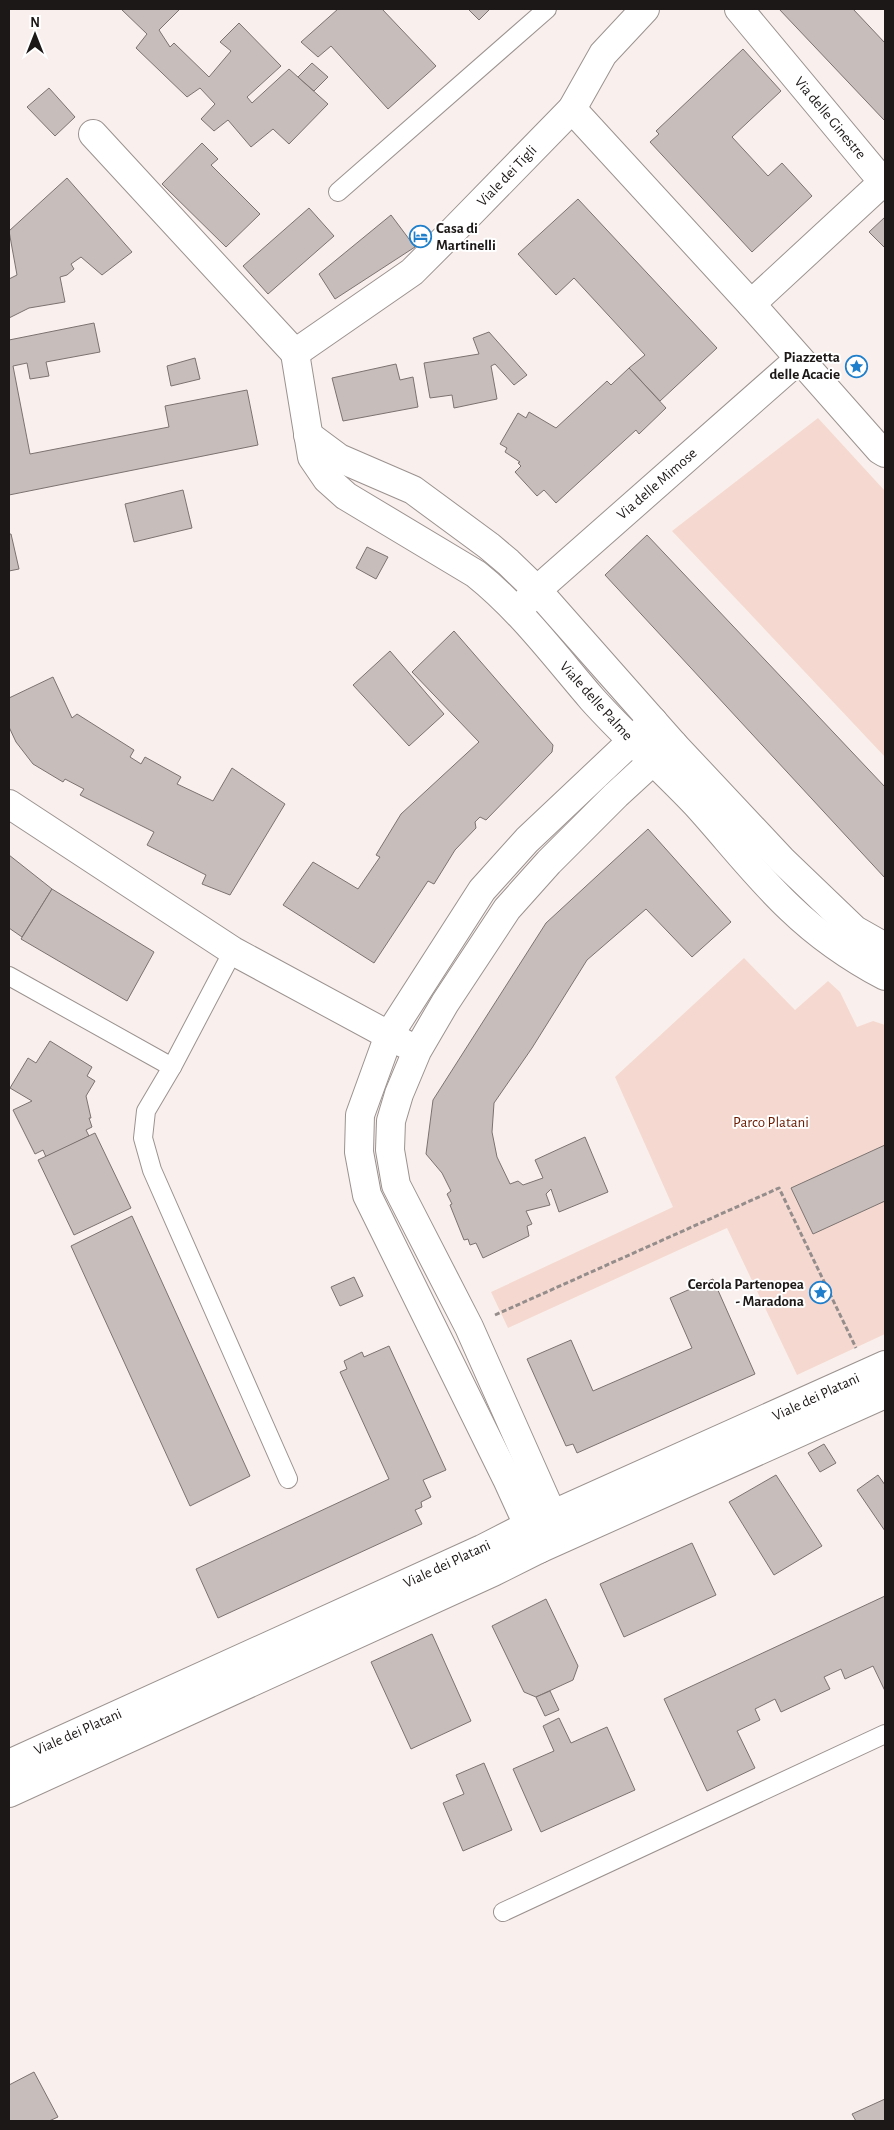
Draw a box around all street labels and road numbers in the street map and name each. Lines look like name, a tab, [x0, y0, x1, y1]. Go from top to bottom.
street label: Via delle Ginestre	[791, 74, 869, 162]
street label: Viale dei Tigli	[474, 143, 540, 209]
street label: Via delle Mimose	[614, 445, 700, 523]
street label: Viale delle Palme	[557, 659, 635, 743]
street label: Viale dei Platani	[770, 1370, 862, 1424]
street label: Viale dei Platani	[401, 1537, 493, 1591]
street label: Viale dei Platani	[32, 1706, 124, 1758]

